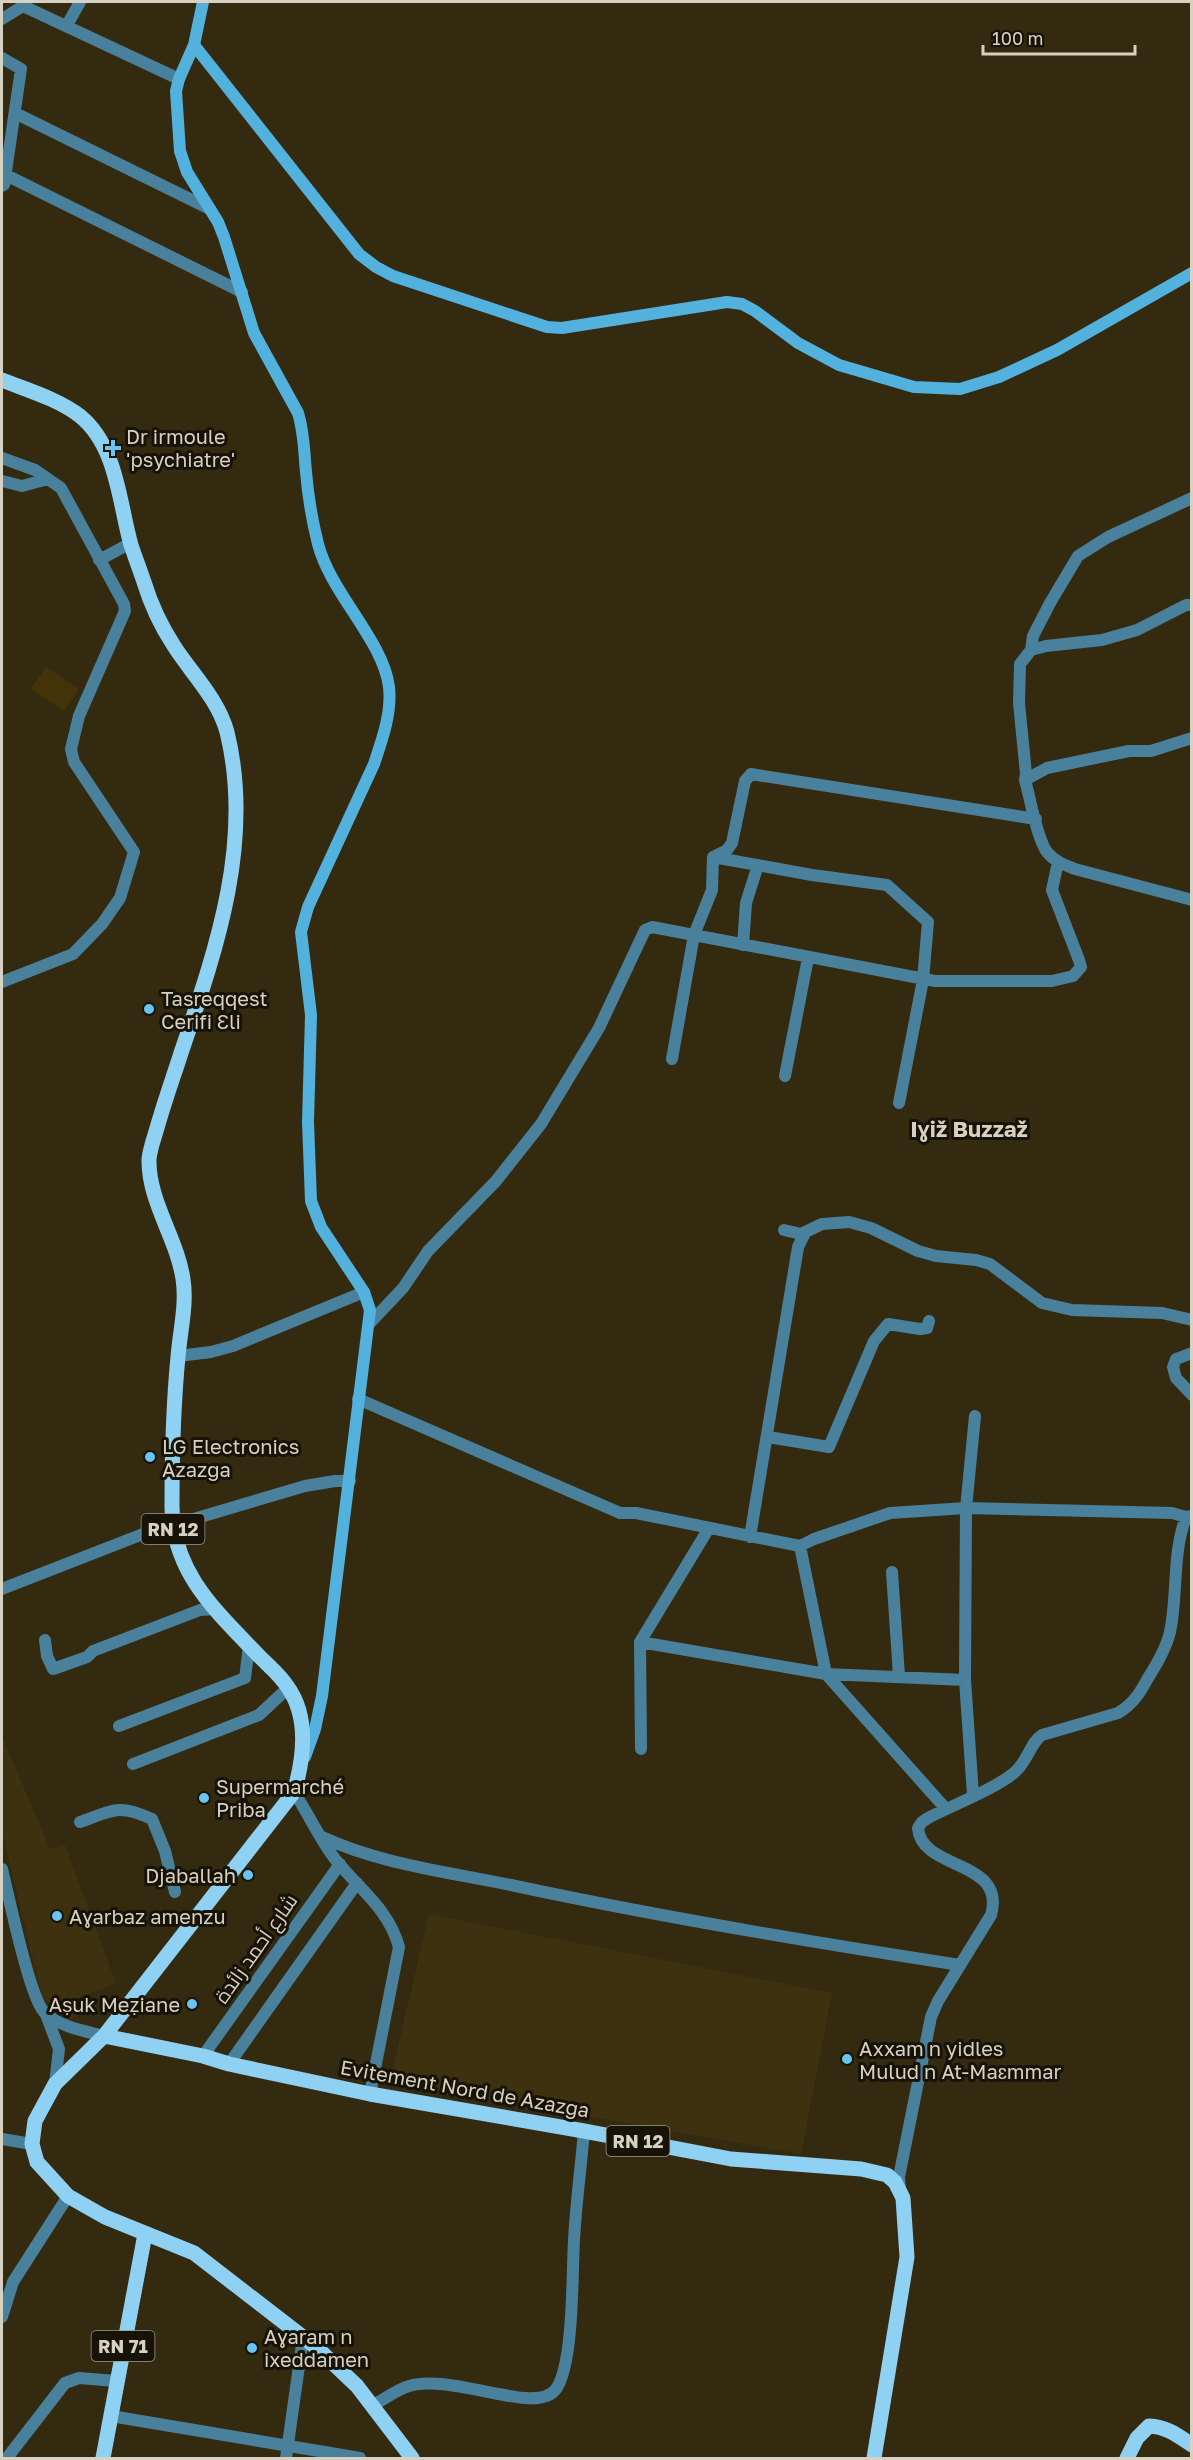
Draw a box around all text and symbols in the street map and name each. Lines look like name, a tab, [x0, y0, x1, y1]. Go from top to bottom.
scale bar	[983, 18, 1134, 56]
text: 100 m	[992, 27, 1043, 49]
place label: Dr irmoule 'psychiatre'	[126, 424, 235, 471]
marker: Dr irmoule 'psychiatre'	[104, 439, 122, 457]
place label: Tasreqqest Cerifi Ɛli	[161, 986, 268, 1033]
marker: Tasreqqest Cerifi Ɛli	[142, 1002, 156, 1016]
district label: Iɣiž Buzzaž	[910, 1115, 1028, 1142]
place label: LG Electronics Azazga	[162, 1434, 299, 1481]
marker: LG Electronics Azazga	[143, 1450, 157, 1464]
road number: RN 12	[142, 1514, 204, 1544]
place label: Supermarché Priba	[216, 1774, 344, 1821]
marker: Supermarché Priba	[197, 1791, 211, 1805]
place label: Djaballah	[145, 1863, 236, 1887]
marker: Djaballah	[241, 1868, 255, 1882]
street label: شارع أحمد زائدة	[209, 1889, 304, 2009]
place label: Aɣarbaz amenzu	[69, 1904, 226, 1928]
marker: Aɣarbaz amenzu	[50, 1909, 64, 1923]
place label: Aṣuk Meẓiane	[49, 1992, 180, 2016]
marker: Aṣuk Meẓiane	[185, 1997, 199, 2011]
place label: Axxam n yidles Mulud n At-Maɛmmar	[859, 2036, 1062, 2083]
marker: Axxam n yidles Mulud n At-Maɛmmar	[840, 2052, 854, 2066]
street label: Evitement Nord de Azazga	[339, 2054, 591, 2122]
road number: RN 12	[606, 2126, 670, 2156]
place label: Aɣaram n ixeddamen	[264, 2324, 369, 2371]
road number: RN 71	[92, 2331, 154, 2361]
marker: Aɣaram n ixeddamen	[245, 2341, 259, 2355]

